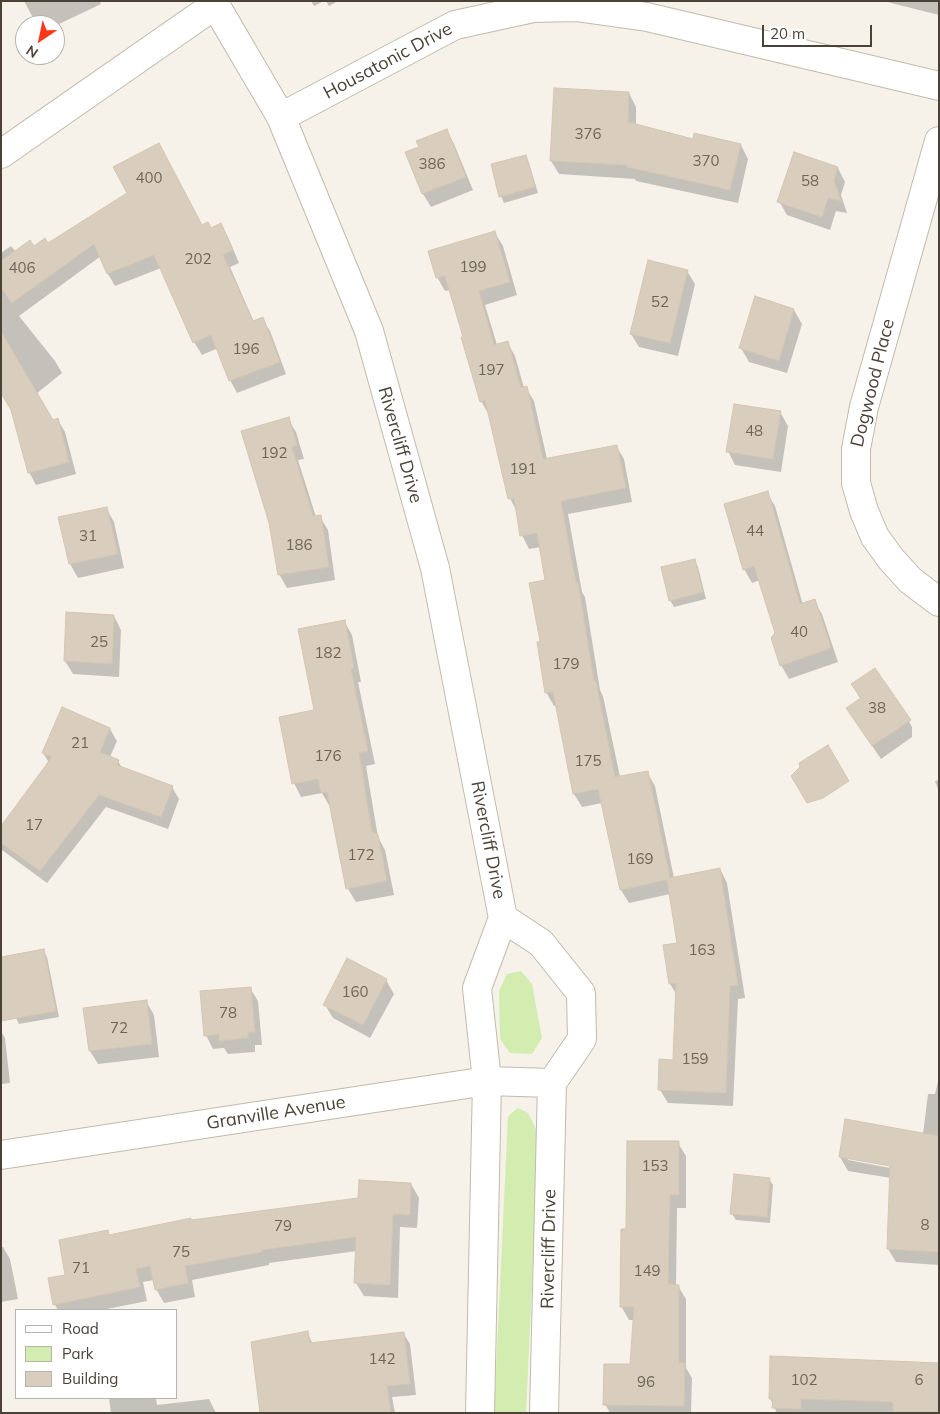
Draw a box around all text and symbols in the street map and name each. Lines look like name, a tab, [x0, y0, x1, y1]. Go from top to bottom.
north arrow	[15, 15, 65, 65]
scale bar	[765, 15, 875, 47]
street label: Housatonic Drive	[320, 18, 456, 104]
text: 20 m	[770, 24, 805, 43]
text: N	[23, 41, 42, 62]
house number: 376	[575, 125, 601, 143]
house number: 370	[693, 152, 719, 170]
house number: 386	[419, 155, 445, 173]
house number: 400	[136, 169, 162, 187]
house number: 58	[801, 172, 819, 190]
house number: 202	[185, 250, 211, 268]
house number: 199	[460, 258, 486, 276]
house number: 406	[9, 259, 35, 277]
house number: 52	[651, 293, 669, 311]
street label: Dogwood Place	[847, 317, 899, 449]
house number: 196	[233, 340, 259, 358]
house number: 197	[478, 361, 504, 379]
street label: Rivercliff Drive	[373, 384, 427, 506]
house number: 48	[745, 422, 763, 440]
house number: 192	[261, 444, 287, 462]
house number: 191	[510, 460, 536, 478]
house number: 44	[746, 522, 764, 540]
house number: 31	[79, 527, 97, 545]
house number: 186	[286, 536, 312, 554]
house number: 40	[790, 623, 808, 641]
house number: 25	[90, 633, 108, 651]
house number: 182	[315, 644, 341, 662]
house number: 179	[553, 655, 579, 673]
house number: 38	[868, 699, 886, 717]
house number: 21	[71, 734, 89, 752]
house number: 176	[315, 747, 341, 765]
house number: 175	[575, 752, 601, 770]
street label: Rivercliff Drive	[466, 779, 510, 901]
house number: 17	[25, 816, 43, 834]
house number: 172	[348, 846, 374, 864]
house number: 169	[627, 850, 653, 868]
house number: 163	[689, 941, 715, 959]
house number: 160	[342, 983, 368, 1001]
house number: 78	[219, 1004, 237, 1022]
house number: 72	[110, 1019, 128, 1037]
house number: 159	[682, 1050, 708, 1068]
street label: Granville Avenue	[205, 1091, 347, 1135]
house number: 153	[642, 1157, 668, 1175]
street label: Rivercliff Drive	[537, 1189, 561, 1309]
house number: 8	[921, 1216, 929, 1234]
house number: 79	[274, 1217, 292, 1235]
house number: 75	[172, 1243, 190, 1261]
house number: 71	[72, 1259, 90, 1277]
house number: 149	[634, 1262, 660, 1280]
legend	[15, 1309, 178, 1399]
text: Road	[62, 1319, 99, 1338]
text: Park	[62, 1344, 94, 1363]
house number: 142	[369, 1350, 395, 1368]
text: Building	[62, 1369, 118, 1388]
house number: 102	[791, 1371, 817, 1389]
house number: 6	[915, 1371, 923, 1389]
house number: 96	[637, 1373, 655, 1391]

